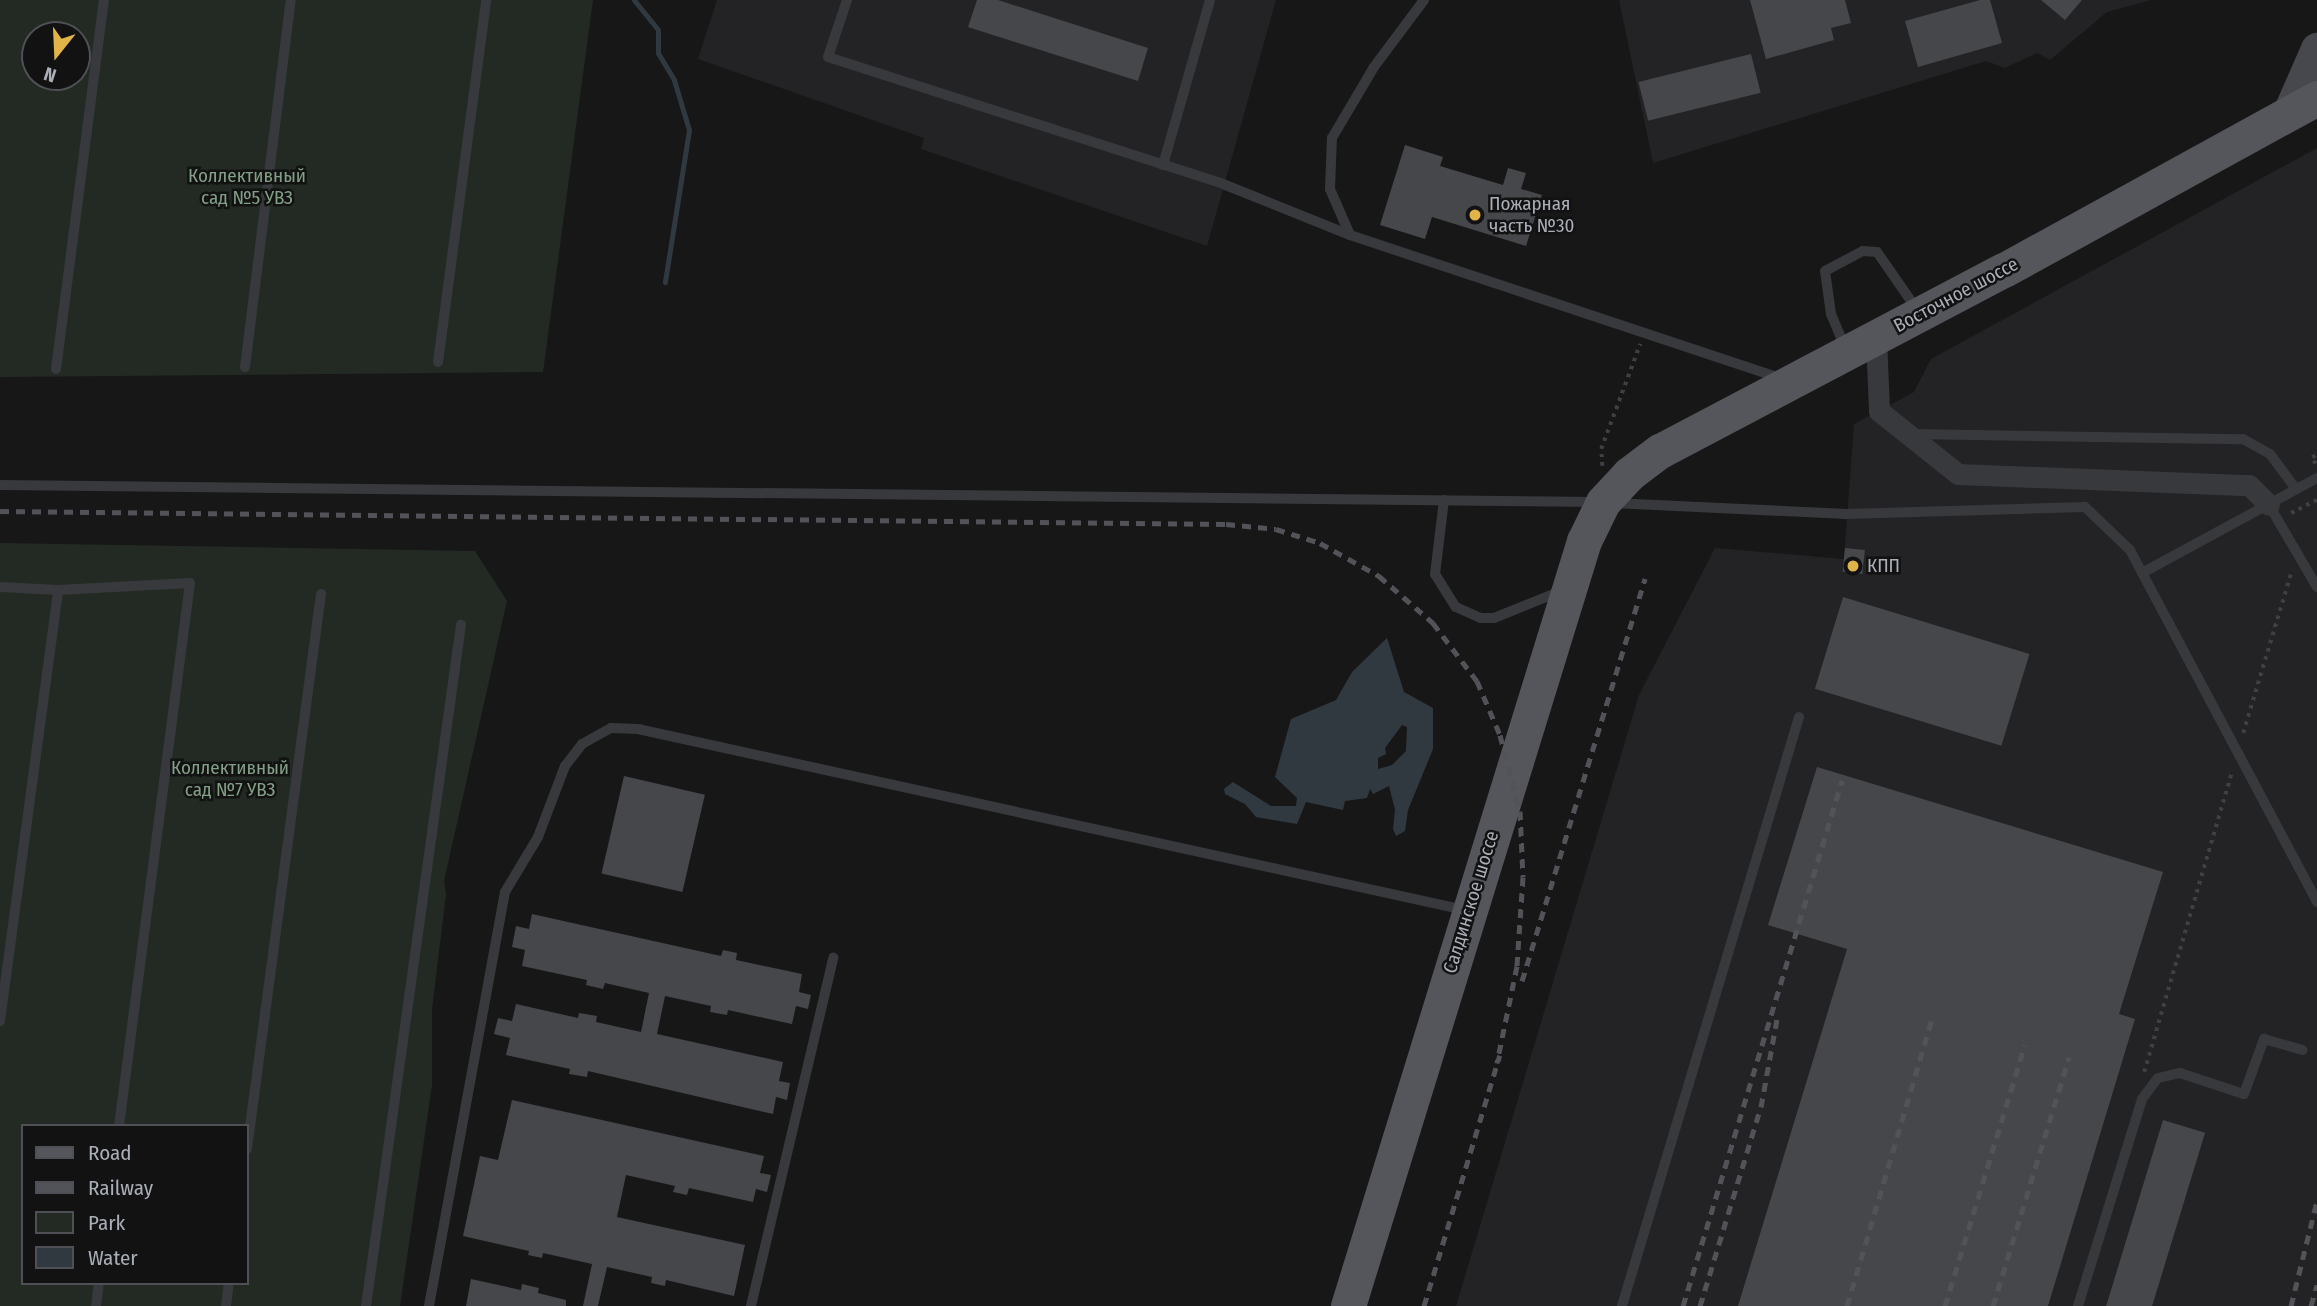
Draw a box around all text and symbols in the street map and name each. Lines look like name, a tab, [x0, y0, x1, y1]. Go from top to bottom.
north arrow	[21, 21, 91, 91]
text: N	[41, 62, 59, 87]
park label: Коллективный сад №5 УВЗ	[188, 165, 306, 209]
place label: Пожарная часть №30	[1489, 193, 1574, 237]
marker: Пожарная часть №30	[1467, 207, 1483, 223]
street label: Восточное шоссе	[1890, 253, 2022, 337]
place label: КПП	[1867, 555, 1900, 577]
marker: КПП	[1845, 558, 1861, 574]
park label: Коллективный сад №7 УВЗ	[171, 757, 289, 801]
street label: Салдинское шоссе	[1439, 828, 1503, 976]
legend	[21, 1124, 248, 1285]
text: Road	[88, 1140, 132, 1166]
text: Railway	[88, 1175, 153, 1201]
text: Park	[88, 1210, 125, 1236]
text: Water	[88, 1245, 138, 1271]

